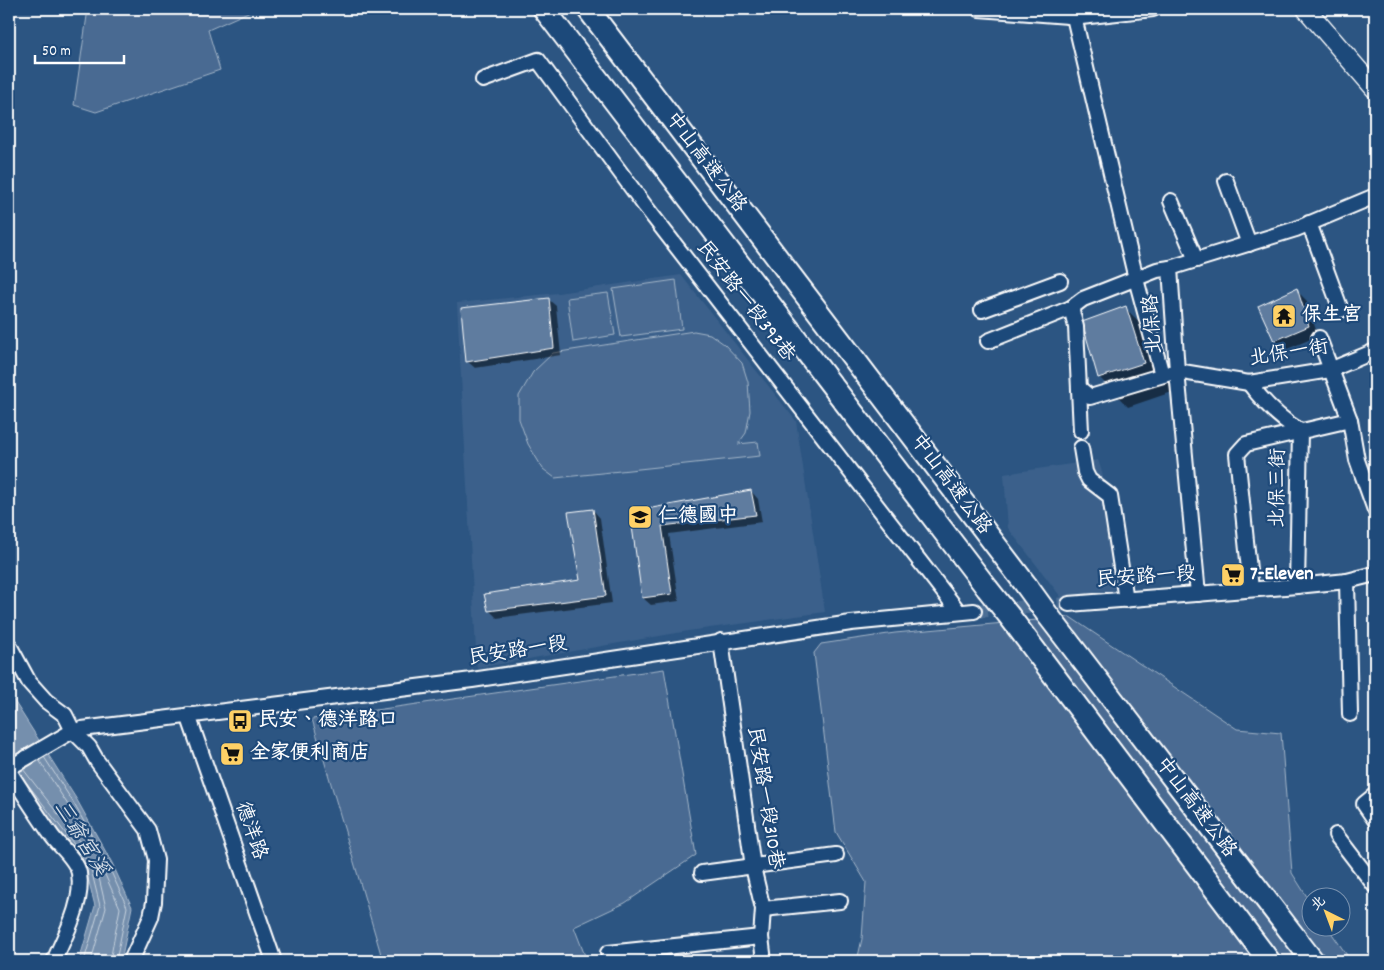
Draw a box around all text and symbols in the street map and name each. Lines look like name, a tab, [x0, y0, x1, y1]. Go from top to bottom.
scale bar	[35, 32, 124, 64]
text: 50 m	[42, 41, 71, 63]
street label: 中山高速公路	[658, 107, 753, 220]
street label: 民安路一段393巷	[689, 235, 802, 369]
street label: 北保路	[1138, 292, 1170, 355]
place label: 保生宮	[1302, 302, 1362, 330]
temple icon: 保生宮	[1271, 303, 1297, 329]
street label: 北保一街	[1247, 334, 1331, 374]
street label: 中山高速公路	[903, 429, 998, 542]
street label: 北保三街	[1264, 448, 1294, 528]
place label: 仁德國中	[658, 503, 738, 531]
school or university icon: 仁德國中	[627, 504, 653, 530]
street label: 民安路一段	[1095, 561, 1197, 595]
place label: 7-Eleven	[1250, 561, 1314, 589]
supermarket icon: 7-Eleven	[1220, 562, 1246, 588]
street label: 民安路一段	[466, 630, 570, 674]
place label: 民安、德洋路口	[258, 707, 398, 735]
bus stop icon: 民安、德洋路口	[227, 708, 253, 734]
street label: 民安路一段310巷	[739, 725, 789, 872]
place label: 全家便利商店	[250, 740, 370, 768]
supermarket icon: 全家便利商店	[219, 741, 245, 767]
street label: 中山高速公路	[1148, 752, 1243, 865]
water label: 三爺宮溪	[45, 795, 116, 883]
street label: 德洋路	[227, 798, 273, 865]
north arrow	[1302, 888, 1352, 938]
text: 北	[1307, 892, 1331, 916]

